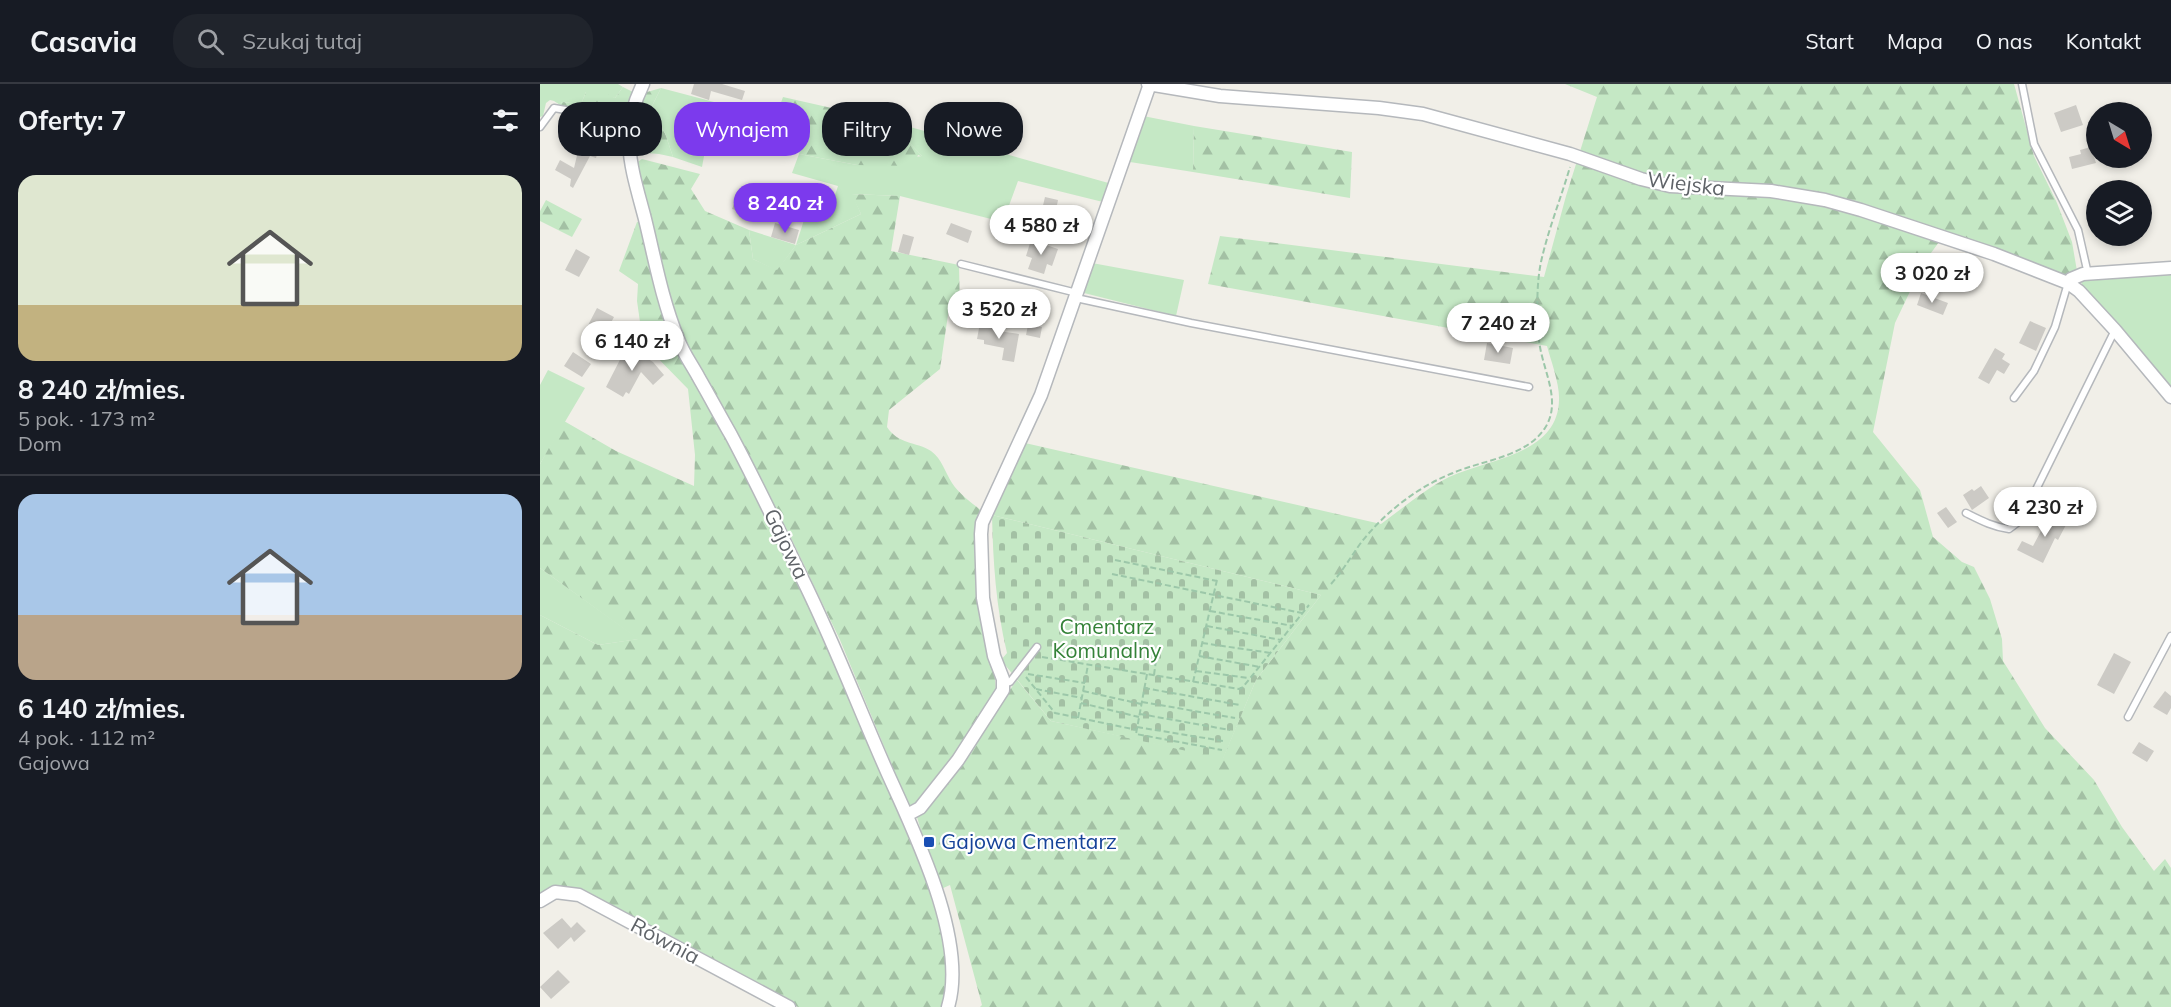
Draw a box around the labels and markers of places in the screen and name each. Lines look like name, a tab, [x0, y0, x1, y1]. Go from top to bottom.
pin: 8 240 zł	[723, 183, 847, 234]
pin: 4 580 zł	[979, 205, 1103, 256]
pin: 3 020 zł	[1870, 253, 1994, 304]
pin: 3 520 zł	[937, 289, 1061, 340]
pin: 7 240 zł	[1436, 303, 1560, 354]
pin: 6 140 zł	[570, 321, 694, 372]
pin: 4 230 zł	[1983, 487, 2107, 538]
place label: Gajowa Cmentarz	[941, 828, 1117, 854]
marker: Gajowa Cmentarz	[922, 835, 936, 849]

